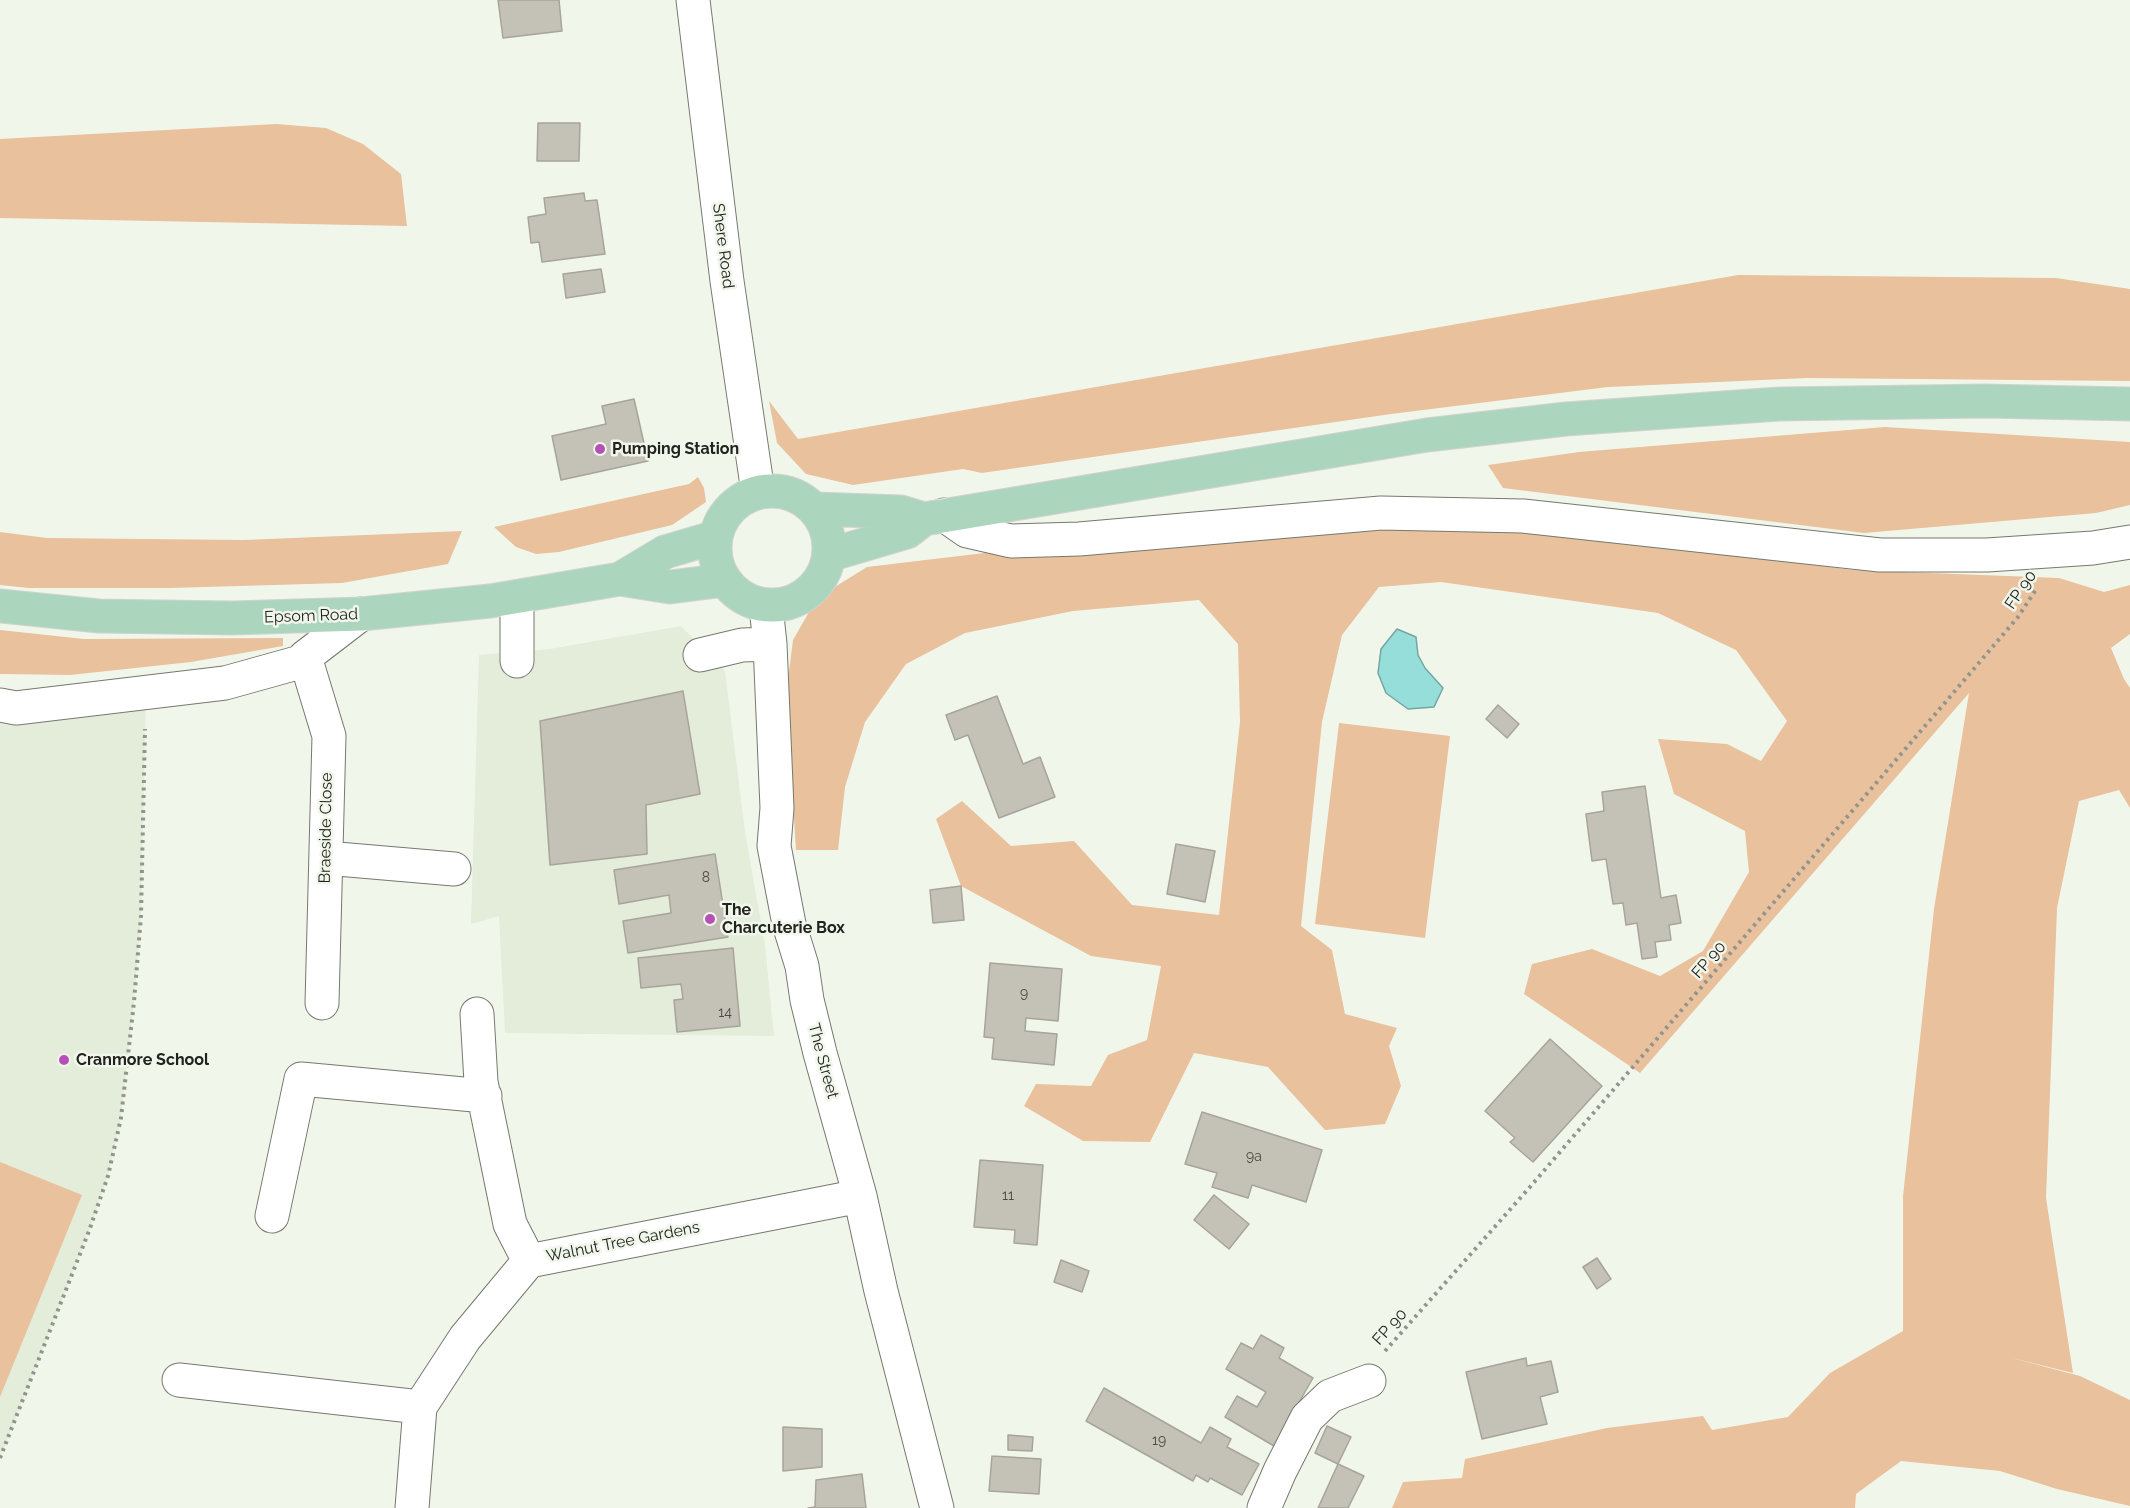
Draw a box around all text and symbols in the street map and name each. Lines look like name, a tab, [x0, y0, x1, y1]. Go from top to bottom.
street label: Shere Road	[708, 202, 738, 290]
place label: Pumping Station	[612, 439, 739, 459]
marker: Pumping Station	[593, 442, 607, 456]
street label: FP 90	[2001, 567, 2041, 613]
street label: Epsom Road	[264, 605, 358, 627]
street label: Braeside Close	[315, 772, 337, 884]
house number: 8	[702, 870, 710, 886]
place label: The Charcuterie Box	[722, 900, 845, 938]
marker: The Charcuterie Box	[703, 912, 717, 926]
street label: FP 90	[1688, 938, 1730, 982]
house number: 9	[1020, 986, 1028, 1002]
house number: 14	[718, 1005, 732, 1021]
street label: The Street	[804, 1021, 842, 1101]
place label: Cranmore School	[76, 1050, 209, 1070]
marker: Cranmore School	[57, 1053, 71, 1067]
house number: 9a	[1246, 1149, 1262, 1165]
house number: 11	[1002, 1188, 1014, 1204]
street label: Walnut Tree Gardens	[545, 1218, 701, 1266]
street label: FP 90	[1369, 1305, 1411, 1349]
house number: 19	[1152, 1433, 1166, 1449]

